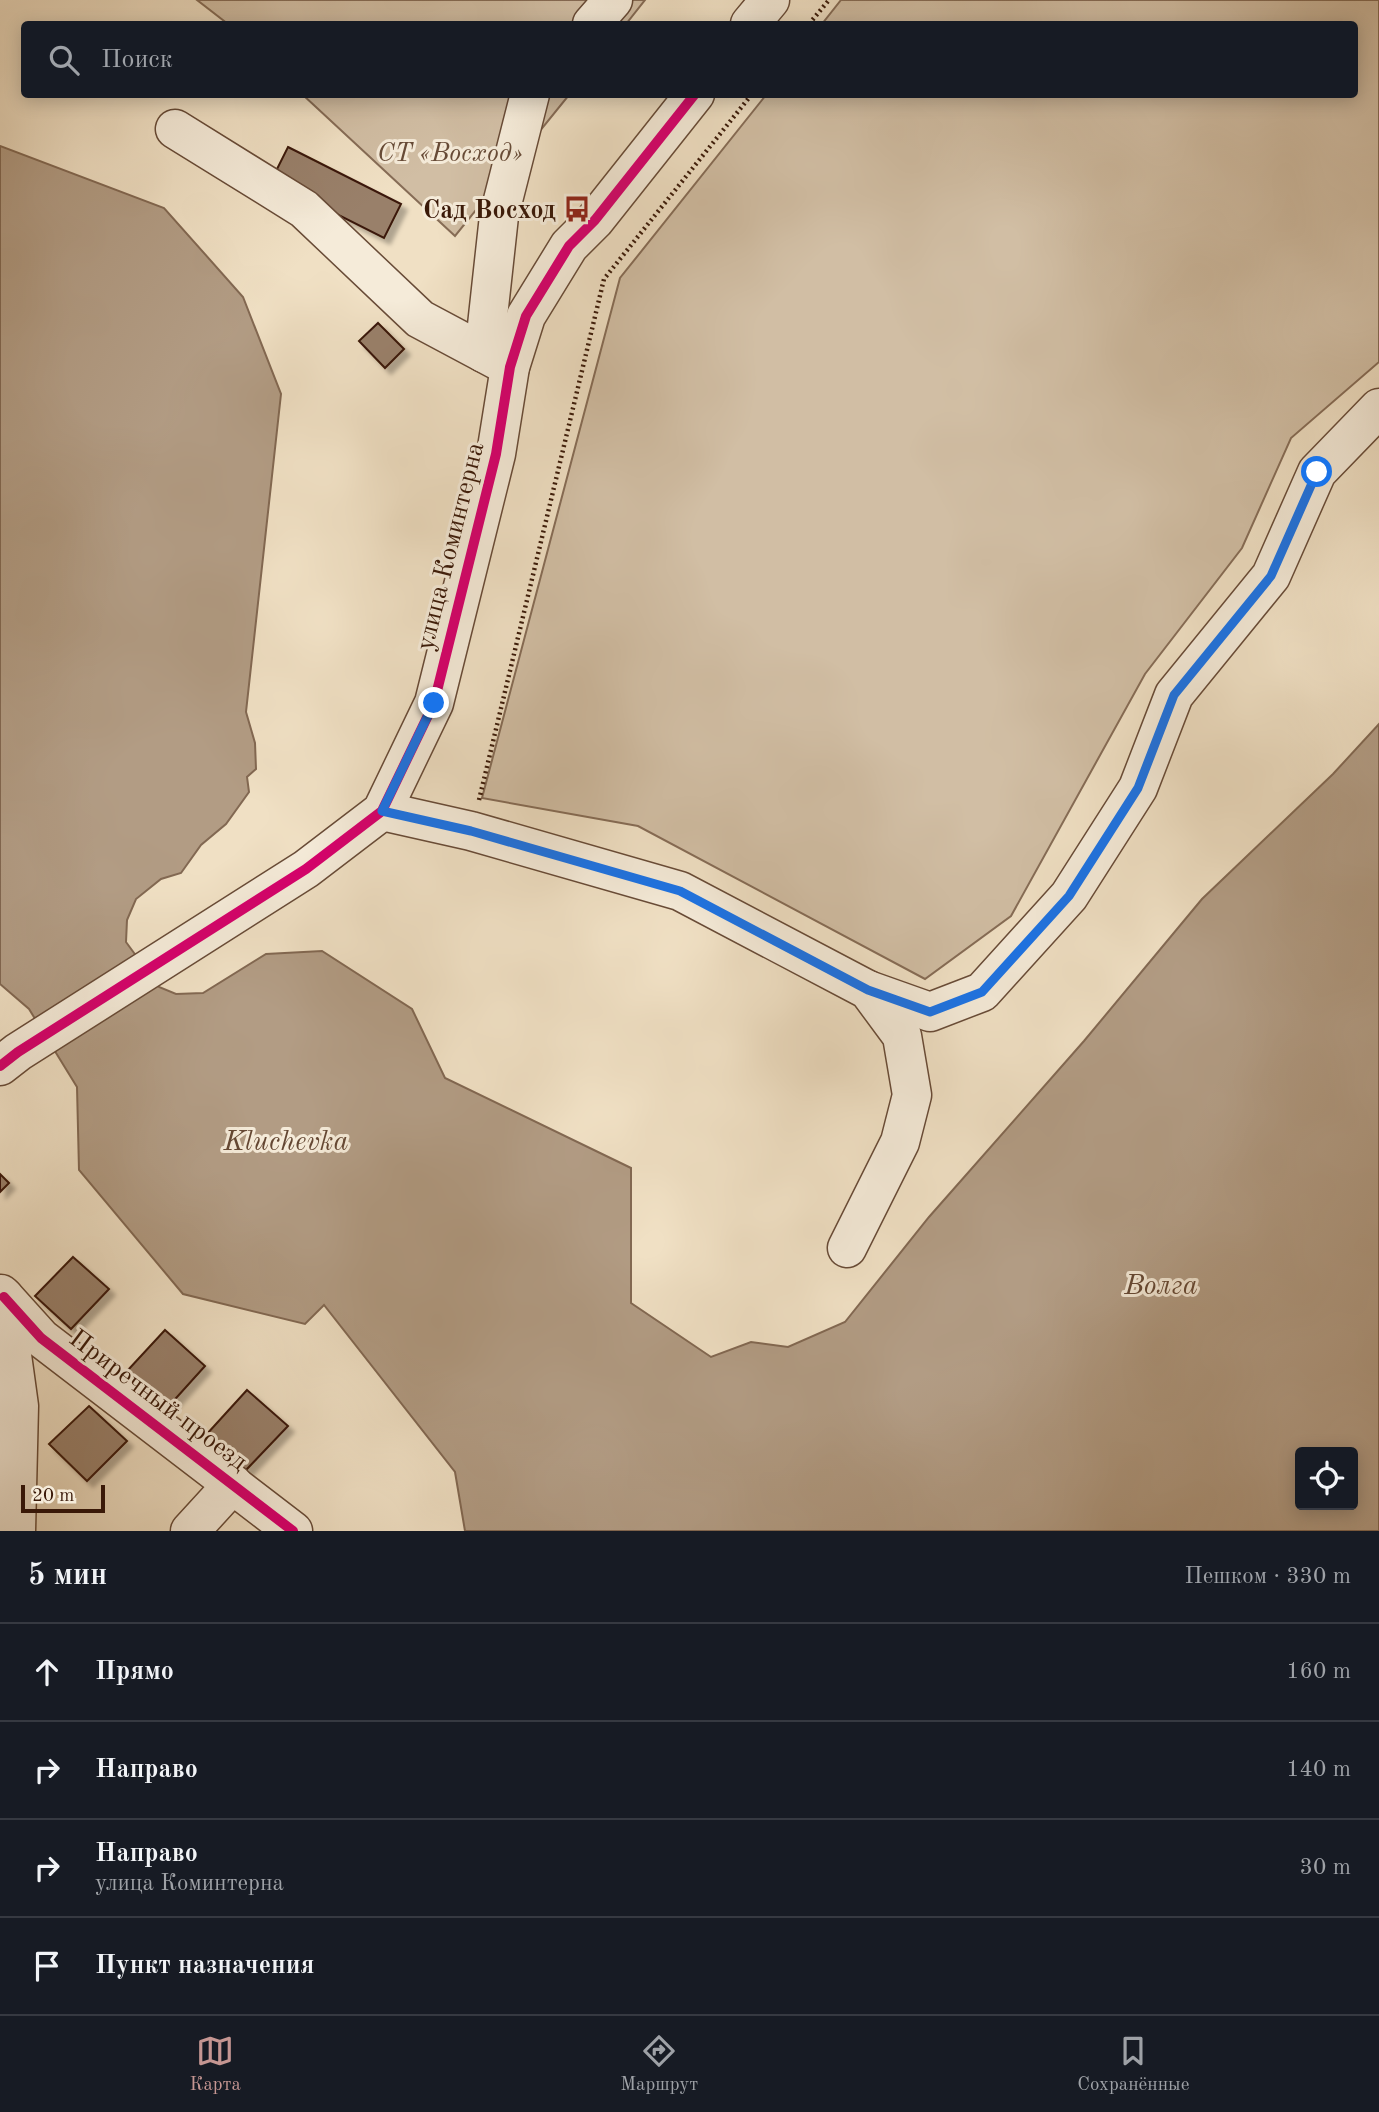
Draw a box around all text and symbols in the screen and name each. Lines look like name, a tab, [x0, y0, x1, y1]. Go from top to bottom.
search box	[21, 21, 1358, 98]
icon: search	[45, 41, 83, 79]
text: Поиск	[101, 47, 173, 73]
park label: СТ «Восход»	[377, 141, 523, 167]
bus stop icon: Сад Восход	[562, 194, 592, 224]
place label: Сад Восход	[423, 198, 556, 224]
street label: улица Коминтерна	[412, 440, 489, 653]
route start	[1301, 456, 1332, 487]
route end	[418, 687, 449, 718]
water label: Kluchevka	[223, 1129, 348, 1157]
water label: Волга	[1123, 1273, 1198, 1301]
street label: Приречный проезд	[64, 1325, 252, 1476]
map controls	[1295, 1447, 1358, 1510]
button: locate	[1295, 1447, 1358, 1510]
scale bar	[21, 1482, 105, 1514]
text: 20 m	[32, 1487, 74, 1506]
text: 5 мин	[28, 1561, 107, 1591]
text: Пешком · 330 m	[1185, 1565, 1351, 1588]
icon: ahead	[28, 1653, 66, 1691]
text: Прямо	[95, 1659, 174, 1685]
text: 160 m	[1286, 1660, 1351, 1683]
icon: right	[28, 1751, 66, 1789]
text: Направо	[95, 1757, 198, 1783]
text: 140 m	[1286, 1758, 1351, 1781]
text: Направо	[95, 1841, 198, 1867]
icon: right	[28, 1849, 66, 1887]
text: 30 m	[1300, 1856, 1351, 1879]
text: улица Коминтерна	[95, 1872, 284, 1895]
icon: arrive	[28, 1947, 66, 1985]
text: Пункт назначения	[95, 1953, 314, 1979]
tab: Карта	[190, 2032, 241, 2097]
tab: Маршрут	[620, 2032, 698, 2097]
tab: Сохранённые	[1077, 2032, 1189, 2097]

